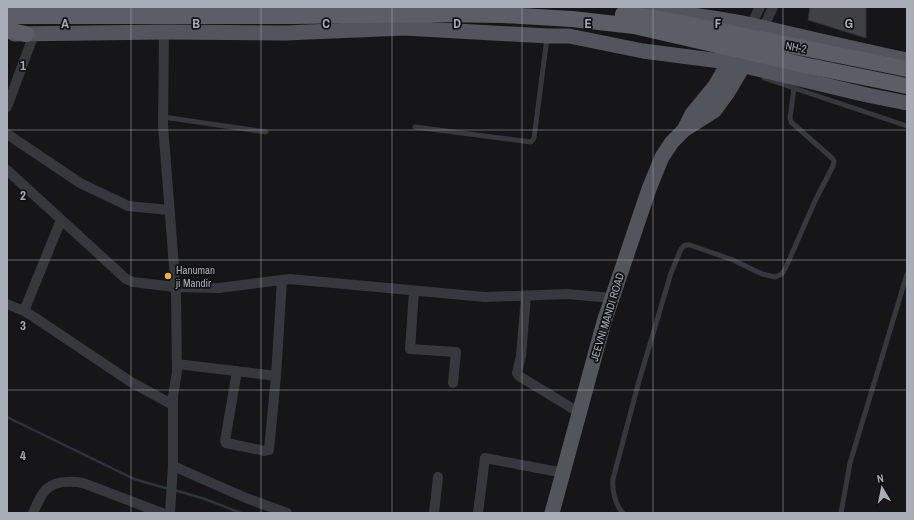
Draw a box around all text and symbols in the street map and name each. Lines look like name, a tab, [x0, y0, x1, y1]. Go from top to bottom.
text: A	[61, 15, 69, 32]
text: B	[192, 15, 200, 32]
text: C	[322, 15, 330, 32]
text: D	[453, 15, 461, 32]
text: E	[584, 15, 592, 32]
text: F	[715, 15, 722, 32]
text: G	[845, 15, 853, 32]
street label: NH-2	[784, 38, 808, 56]
text: 1	[20, 57, 26, 74]
text: 2	[20, 187, 26, 204]
place label: Hanuman ji Mandir	[175, 263, 215, 290]
marker: Hanuman ji Mandir	[163, 271, 173, 281]
street label: JEEVNI MANDI ROAD	[587, 271, 627, 363]
text: 3	[20, 317, 26, 334]
text: 4	[20, 447, 26, 464]
north arrow	[862, 468, 902, 508]
text: N	[876, 471, 885, 486]

